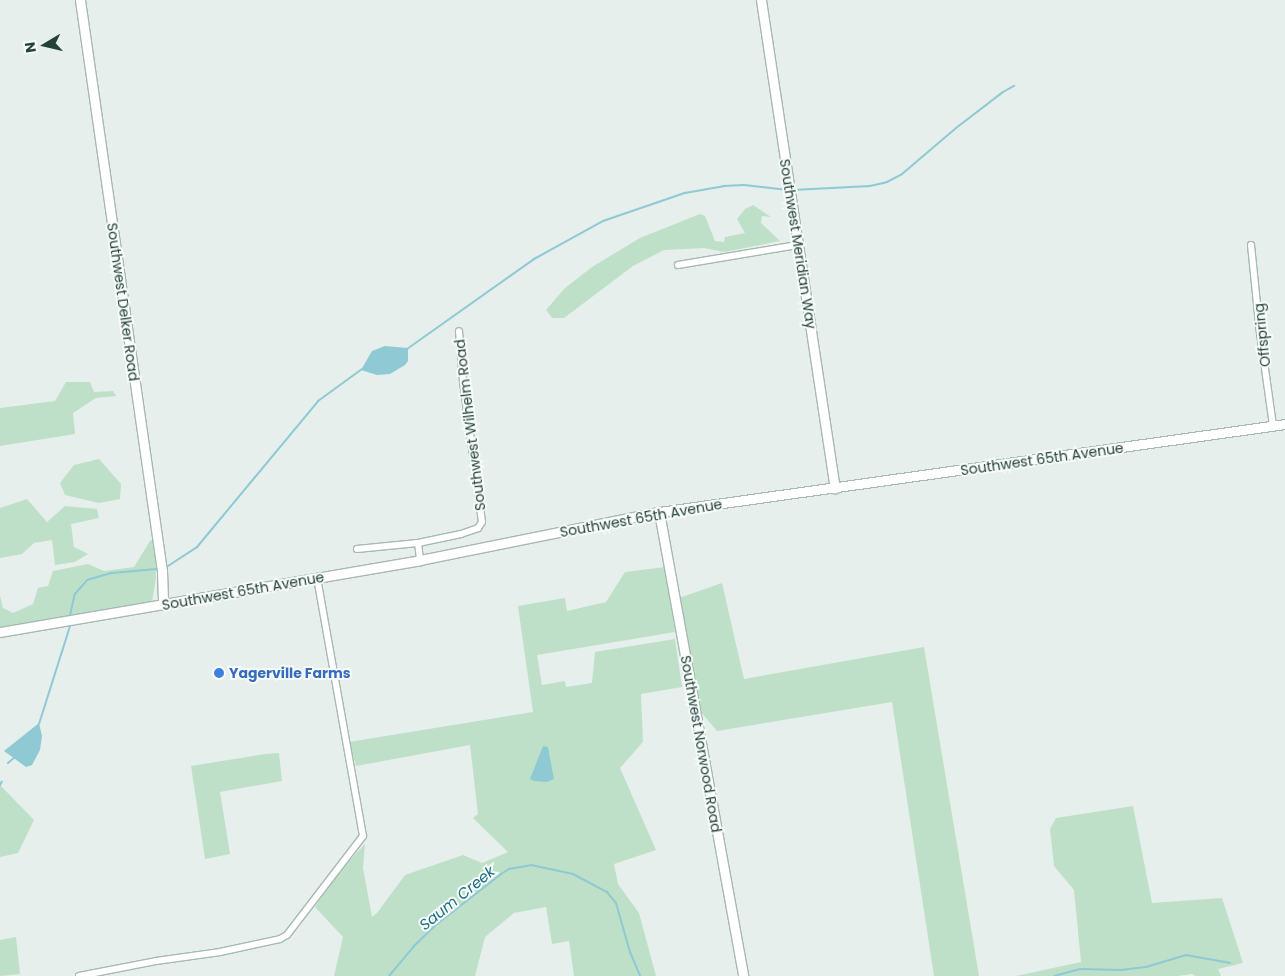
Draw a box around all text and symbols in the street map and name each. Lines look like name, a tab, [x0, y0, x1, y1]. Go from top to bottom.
north arrow	[20, 20, 70, 70]
text: N	[19, 41, 41, 54]
street label: Southwest Meridian Way	[776, 158, 820, 330]
street label: Southwest Delker Road	[104, 222, 142, 382]
street label: Offspring	[1250, 302, 1274, 368]
street label: Southwest Wilhelm Road	[451, 338, 489, 512]
street label: Southwest 65th Avenue	[959, 439, 1125, 479]
street label: Southwest 65th Avenue	[559, 495, 723, 541]
street label: Southwest 65th Avenue	[161, 568, 325, 614]
street label: Southwest Norwood Road	[677, 654, 725, 834]
place label: Yagerville Farms	[229, 665, 351, 681]
marker: Yagerville Farms	[213, 667, 225, 679]
water label: Saum Creek	[416, 862, 498, 934]

